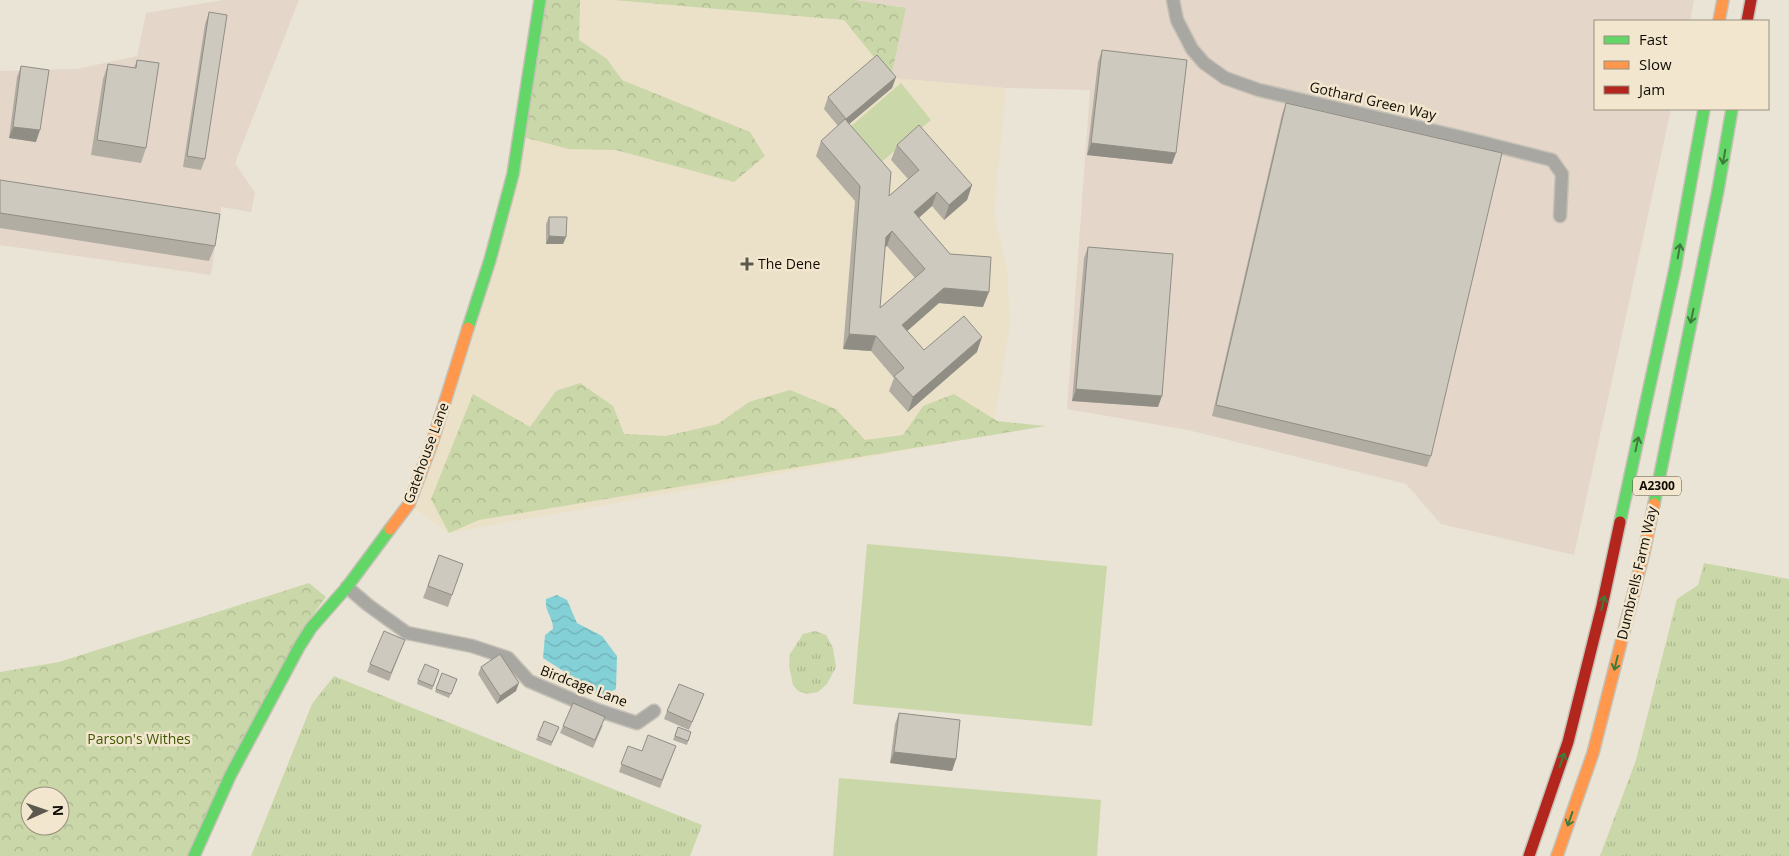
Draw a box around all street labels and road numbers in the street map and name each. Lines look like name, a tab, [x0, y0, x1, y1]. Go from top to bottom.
street label: Gothard Green Way	[1308, 77, 1439, 125]
street label: Gatehouse Lane	[398, 400, 453, 506]
road number: A2300	[1633, 476, 1681, 496]
street label: Dumbrells Farm Way	[1612, 503, 1661, 641]
street label: Birdcage Lane	[538, 660, 631, 711]

